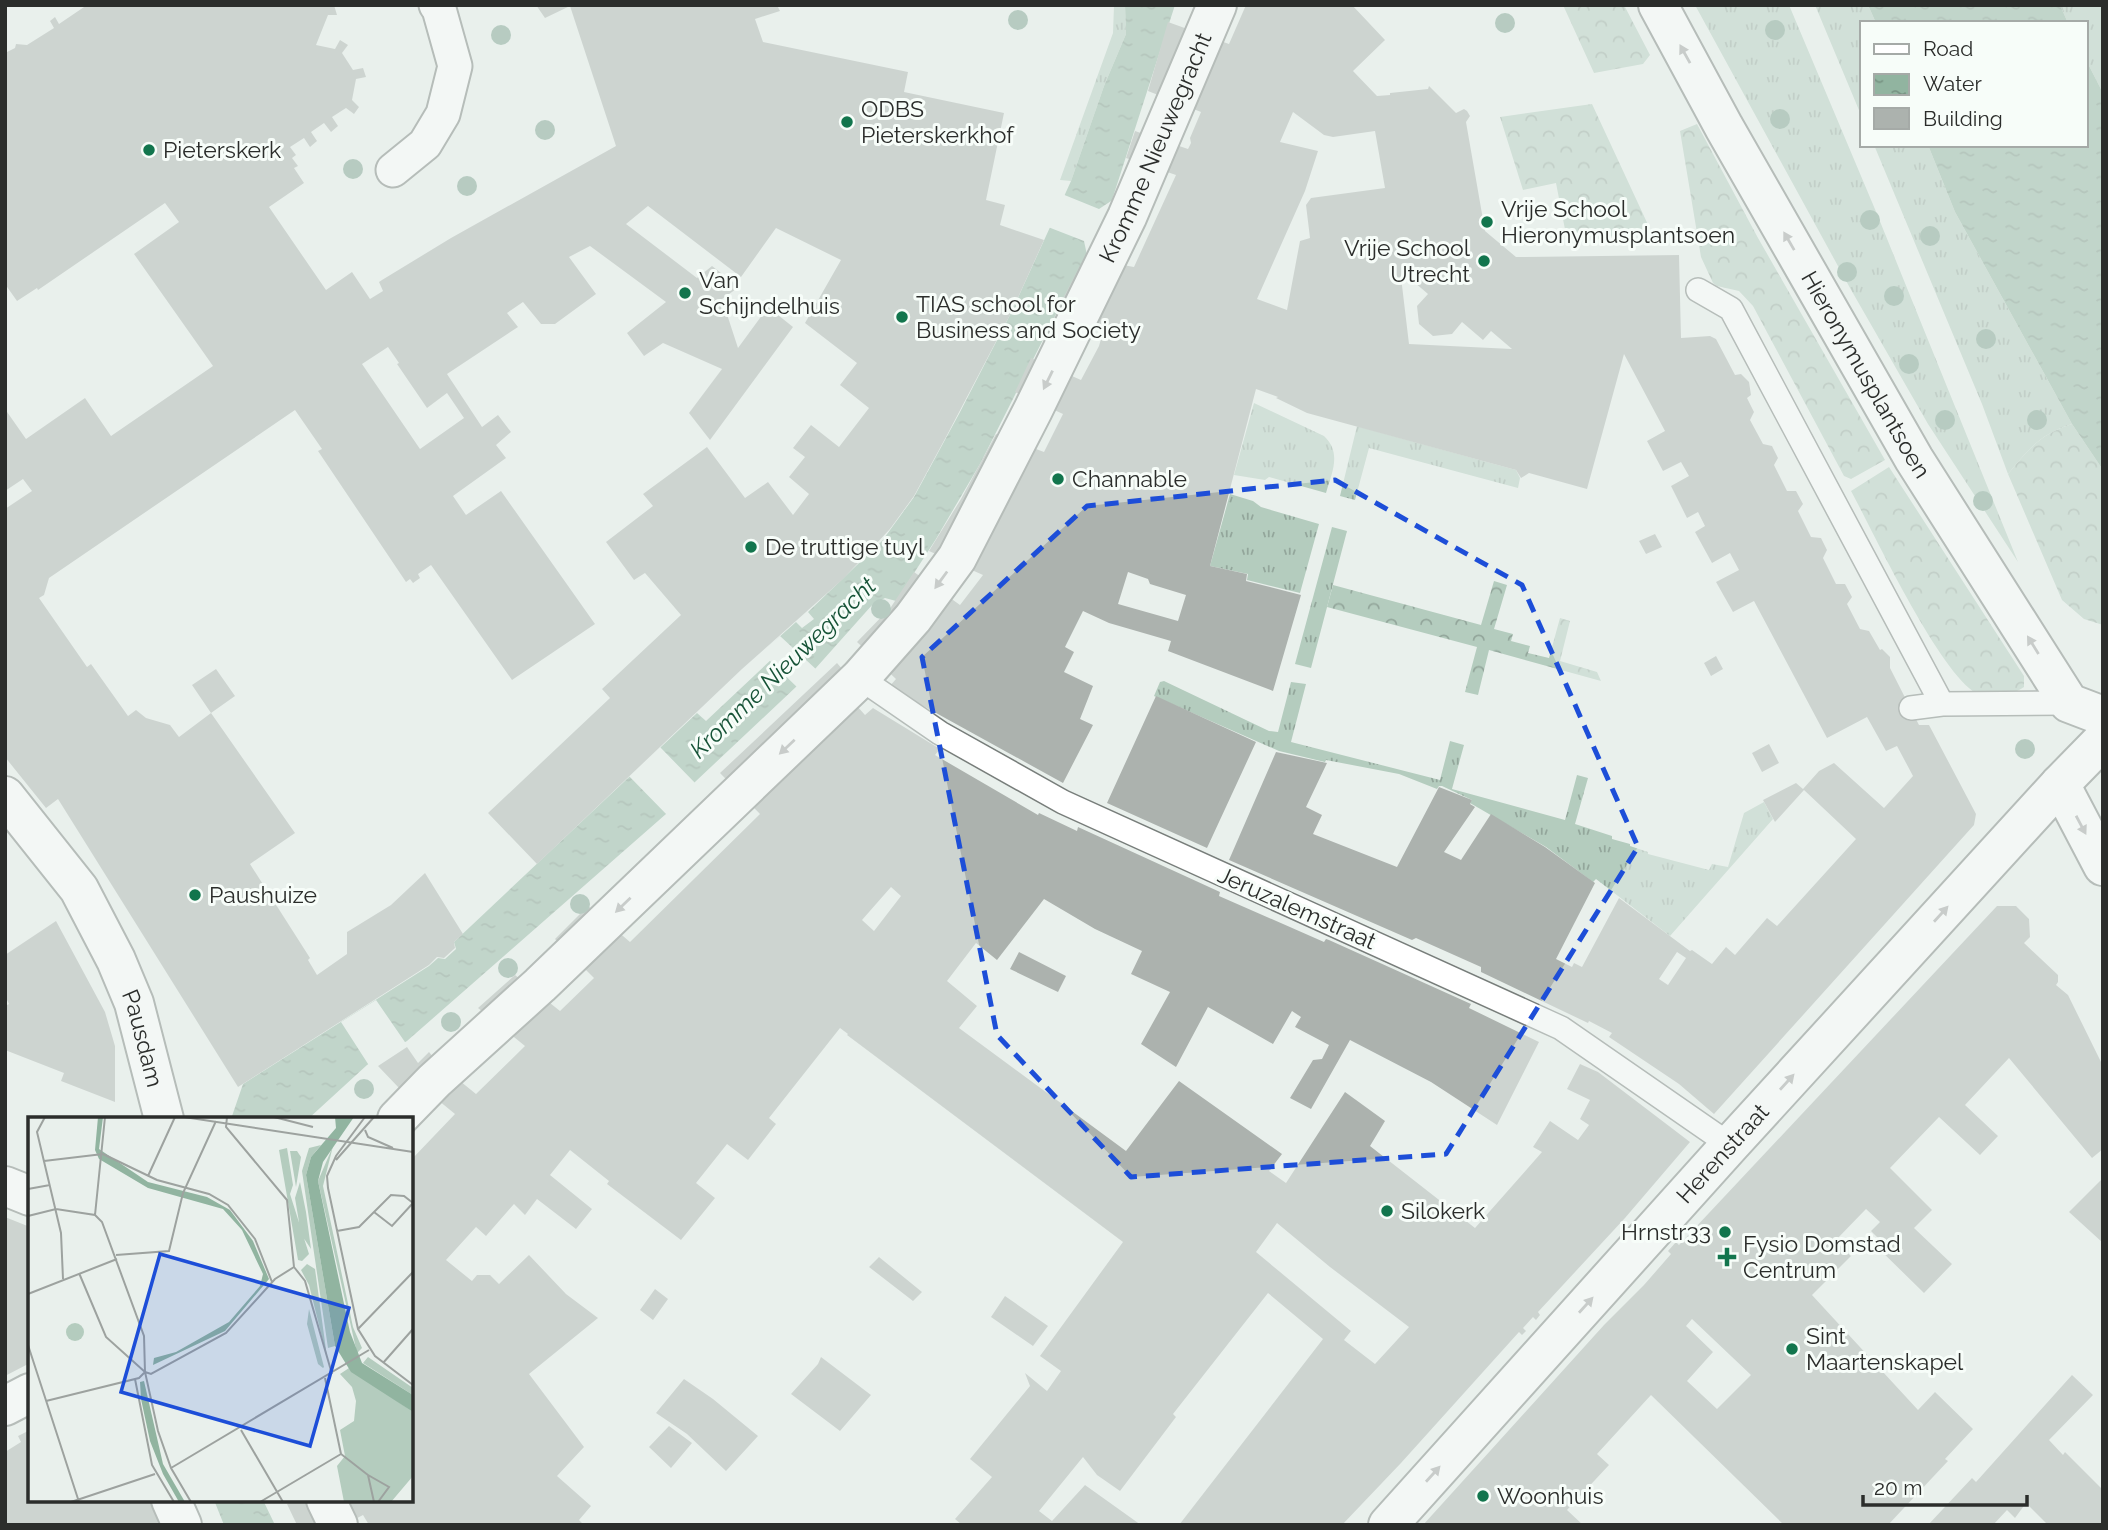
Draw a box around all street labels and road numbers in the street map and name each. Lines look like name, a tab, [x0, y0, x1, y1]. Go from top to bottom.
street label: Kromme Nieuwegracht	[1093, 28, 1217, 267]
street label: Hieronymusplantsoen	[1796, 266, 1936, 483]
street label: Jeruzalemstraat	[1214, 861, 1381, 955]
street label: Pausdam	[117, 985, 169, 1090]
street label: Herenstraat	[1670, 1098, 1774, 1208]

